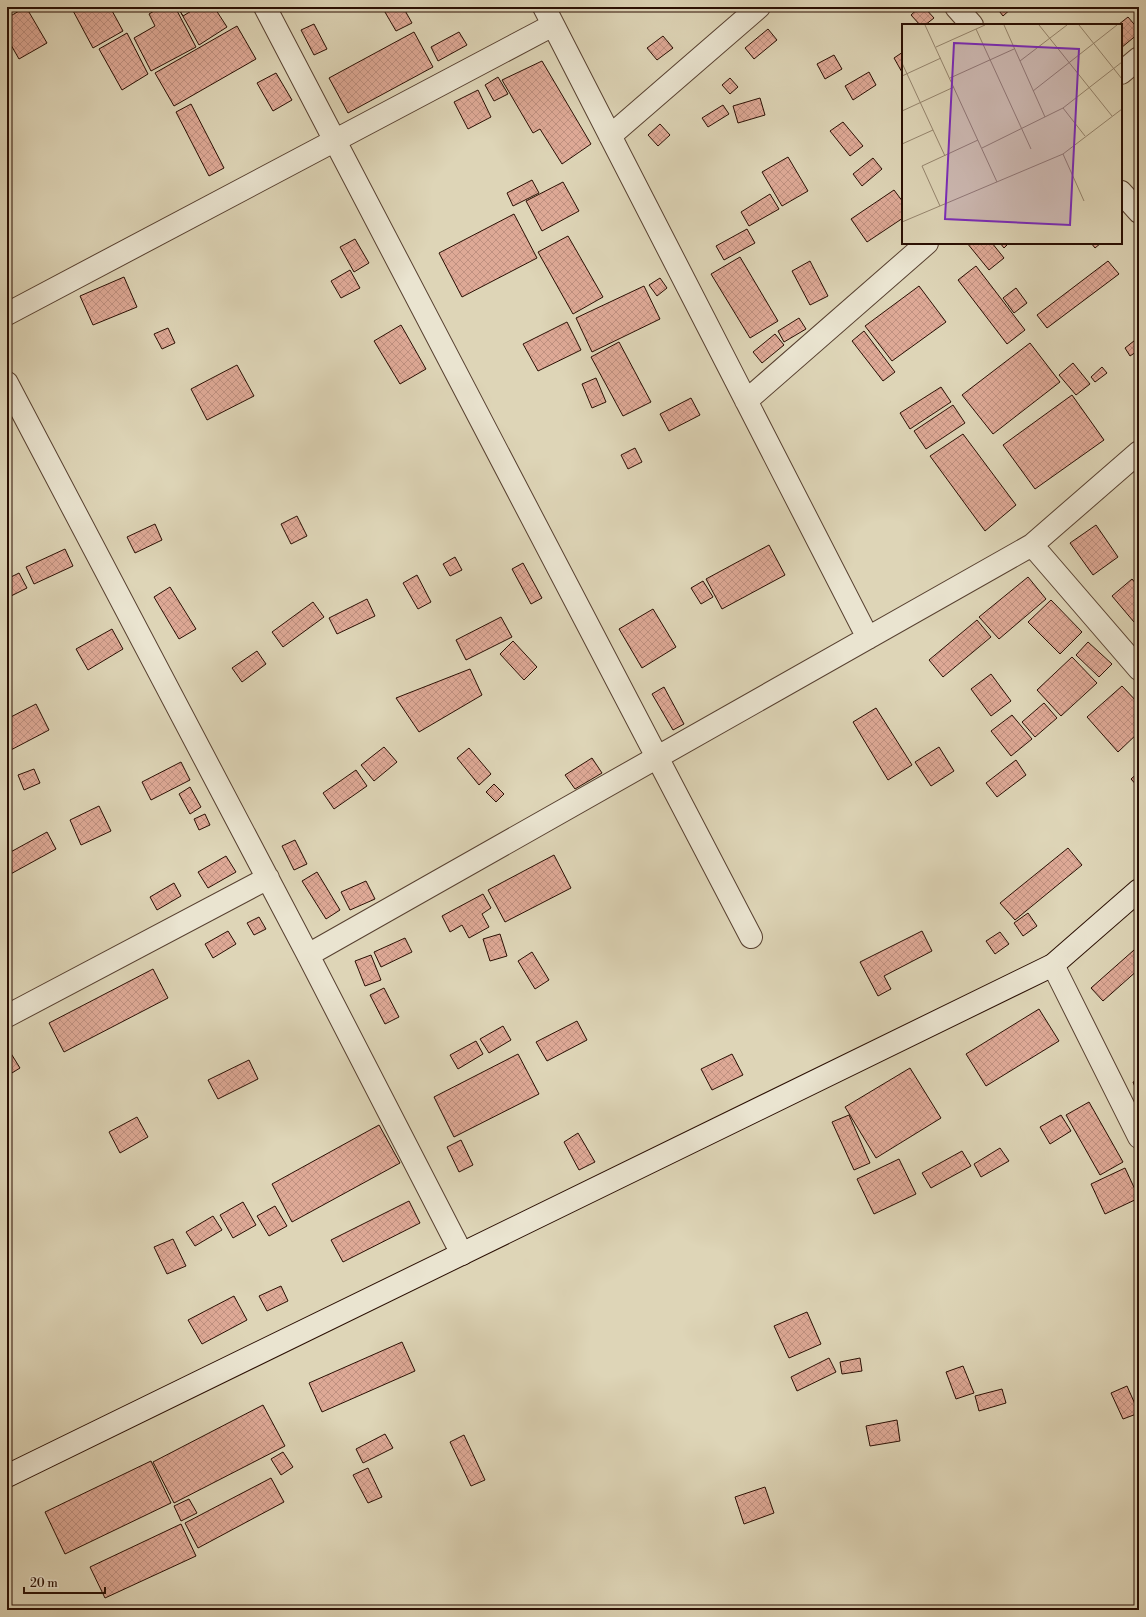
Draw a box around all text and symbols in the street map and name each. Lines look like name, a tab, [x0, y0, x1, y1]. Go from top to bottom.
inset map	[902, 24, 1122, 244]
scale bar	[24, 1569, 105, 1595]
text: 20 m	[30, 1576, 58, 1591]

